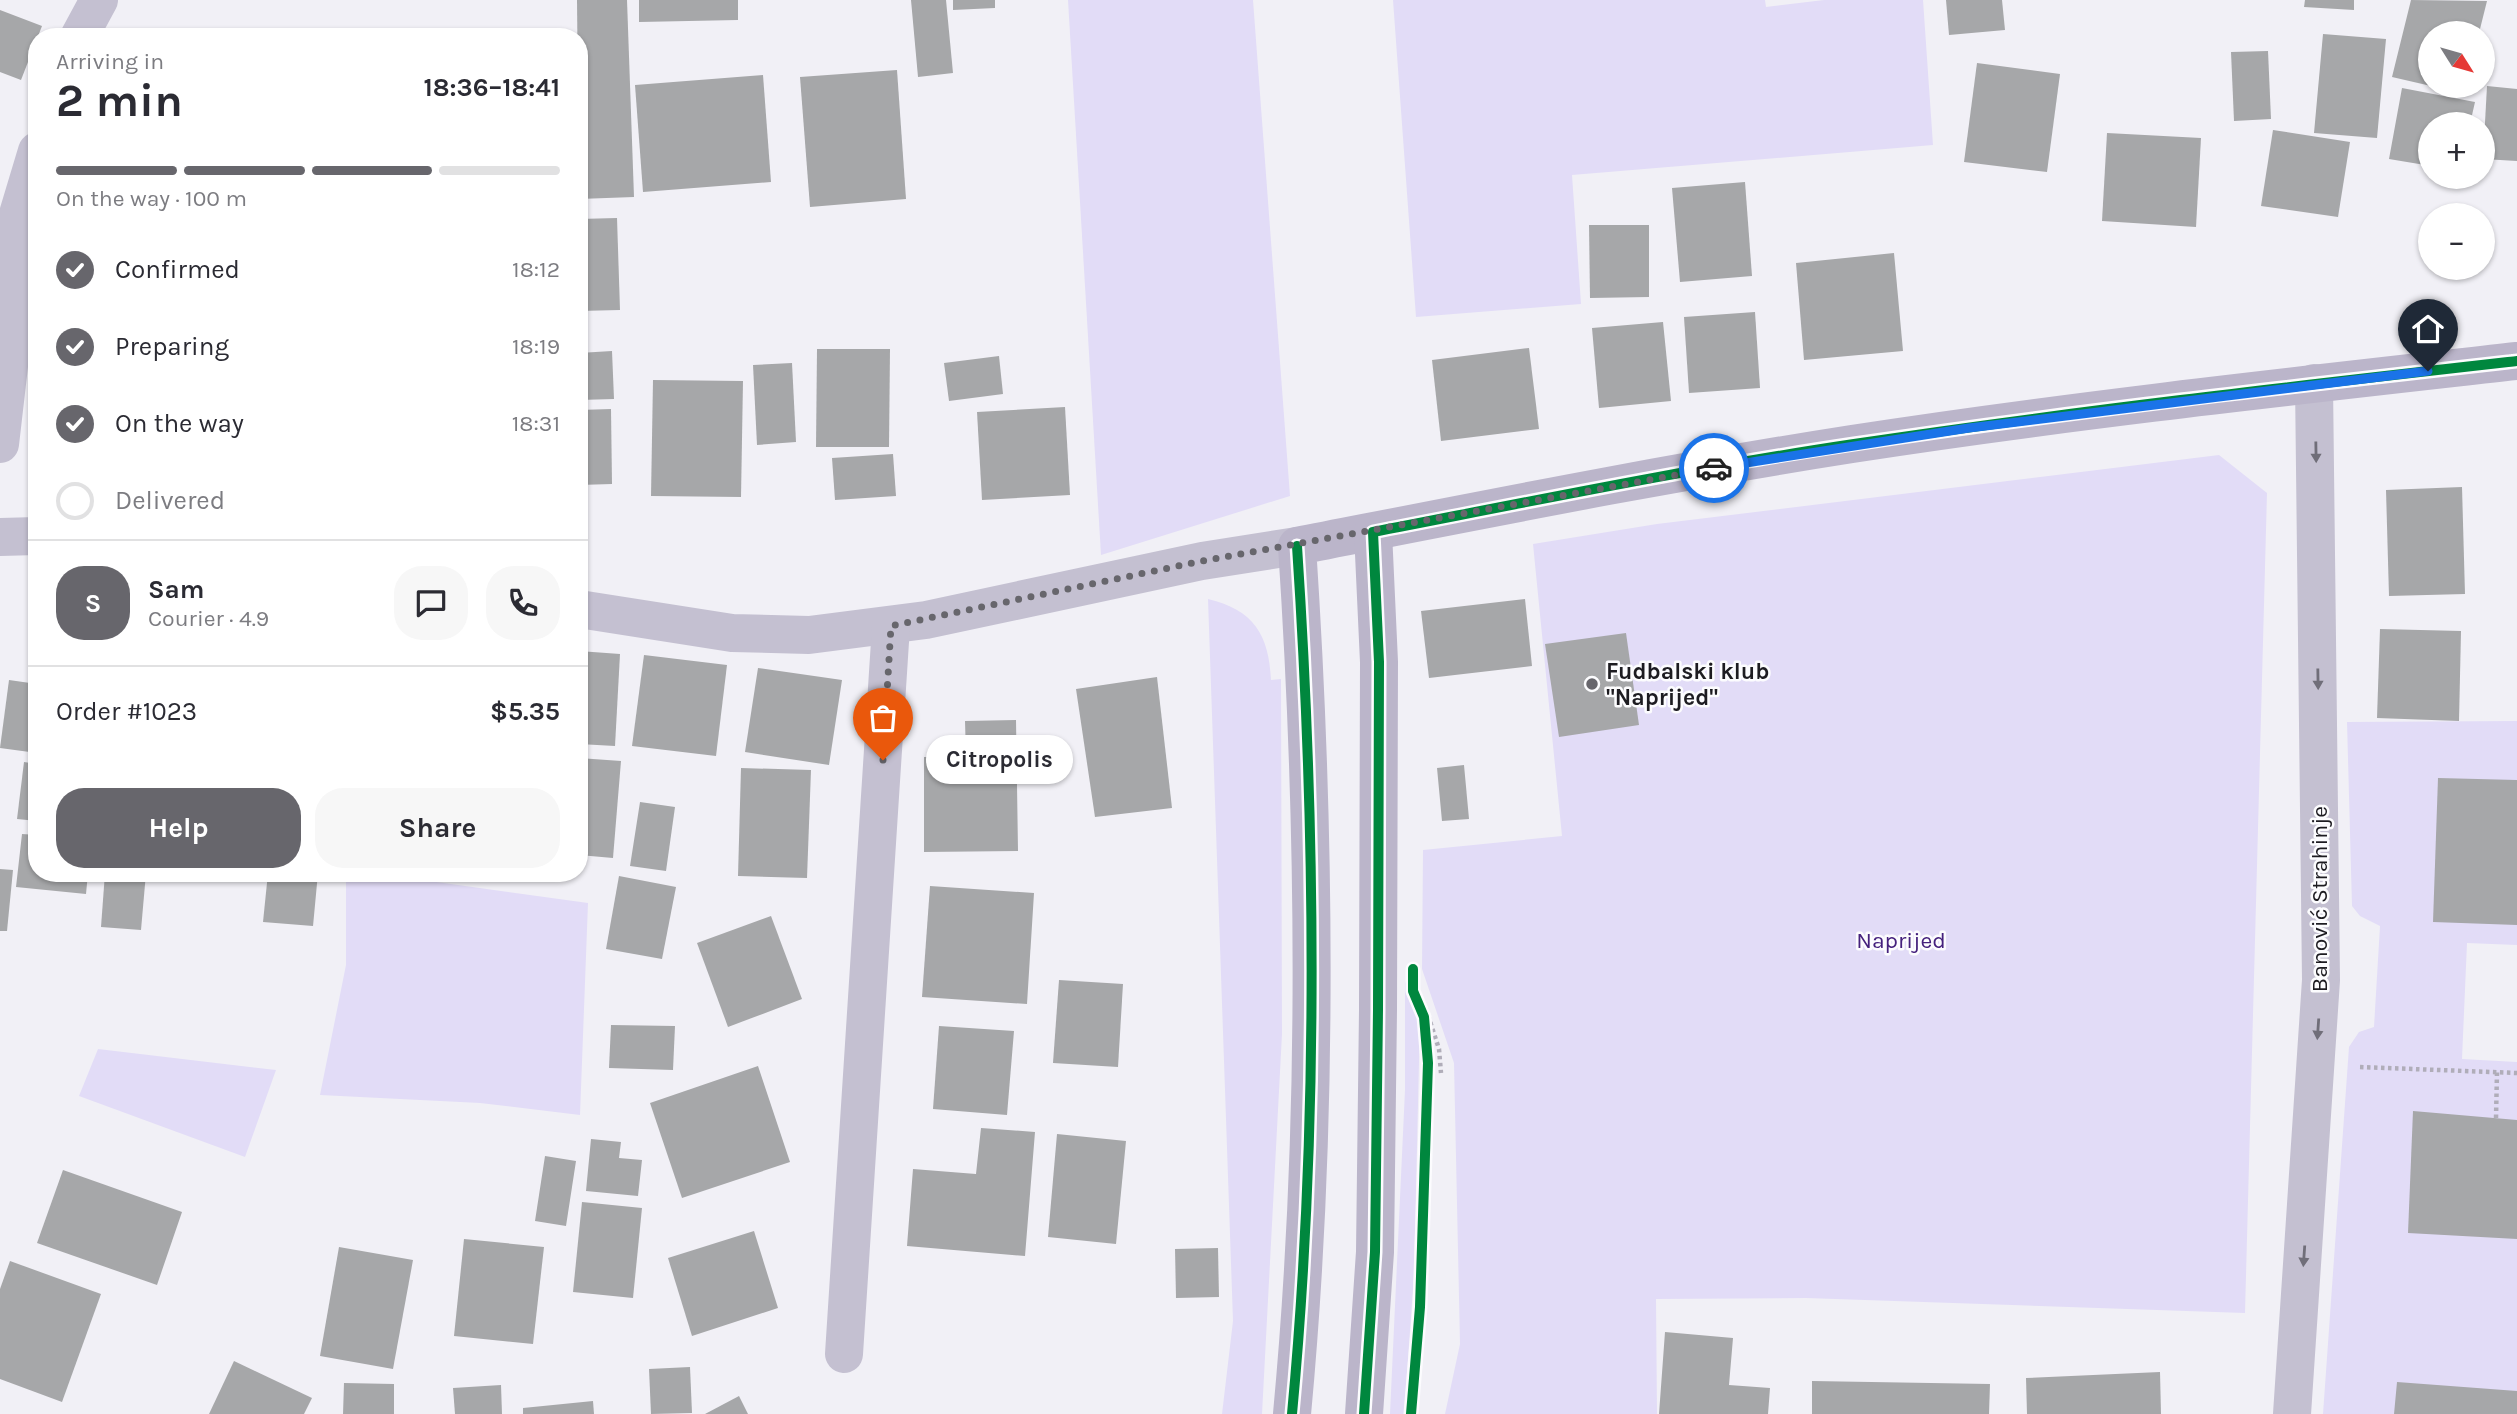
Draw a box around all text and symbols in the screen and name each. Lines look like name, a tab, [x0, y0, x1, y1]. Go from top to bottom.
north arrow	[2418, 21, 2496, 98]
map controls	[2418, 21, 2495, 280]
text: Arriving in	[56, 48, 164, 75]
text: 18:36–18:41	[423, 72, 560, 103]
text: 2 min	[56, 74, 183, 128]
button: +	[2418, 112, 2495, 189]
text: On the way · 100 m	[56, 185, 247, 212]
button: −	[2418, 203, 2495, 280]
icon: check	[56, 251, 94, 289]
text: Confirmed	[115, 254, 240, 285]
text: 18:12	[512, 256, 560, 283]
pin	[2398, 299, 2458, 371]
icon: home	[2409, 310, 2447, 348]
icon: check	[56, 328, 94, 366]
text: Preparing	[115, 331, 229, 362]
text: 18:19	[512, 333, 560, 360]
icon: check	[56, 405, 94, 443]
text: On the way	[115, 408, 244, 439]
text: 18:31	[512, 410, 560, 437]
courier	[1679, 433, 1749, 503]
one-way arrow	[2310, 441, 2322, 463]
icon: car	[1695, 449, 1733, 487]
text: Delivered	[115, 485, 225, 516]
button: chat	[394, 566, 468, 640]
button: phone	[486, 566, 560, 640]
text: Sam	[148, 574, 204, 605]
text: S	[85, 588, 101, 619]
text: Courier · 4.9	[148, 605, 269, 632]
place label: Fudbalski klub "Naprijed"	[1606, 658, 1769, 711]
one-way arrow	[2312, 668, 2324, 690]
marker: Fudbalski klub "Naprijed"	[1584, 676, 1600, 692]
pin	[853, 688, 913, 760]
text: Order #1023	[56, 696, 197, 727]
text: $5.35	[490, 696, 560, 727]
icon: bag	[864, 699, 902, 737]
callout: Citropolis	[925, 736, 1072, 784]
text: Citropolis	[946, 746, 1053, 773]
button: Help	[56, 788, 301, 868]
button: Share	[315, 788, 560, 868]
street label: Banović Strahinje	[2306, 806, 2333, 992]
park label: Naprijed	[1856, 927, 1946, 954]
one-way arrow	[2313, 1018, 2324, 1040]
one-way arrow	[2298, 1245, 2309, 1267]

